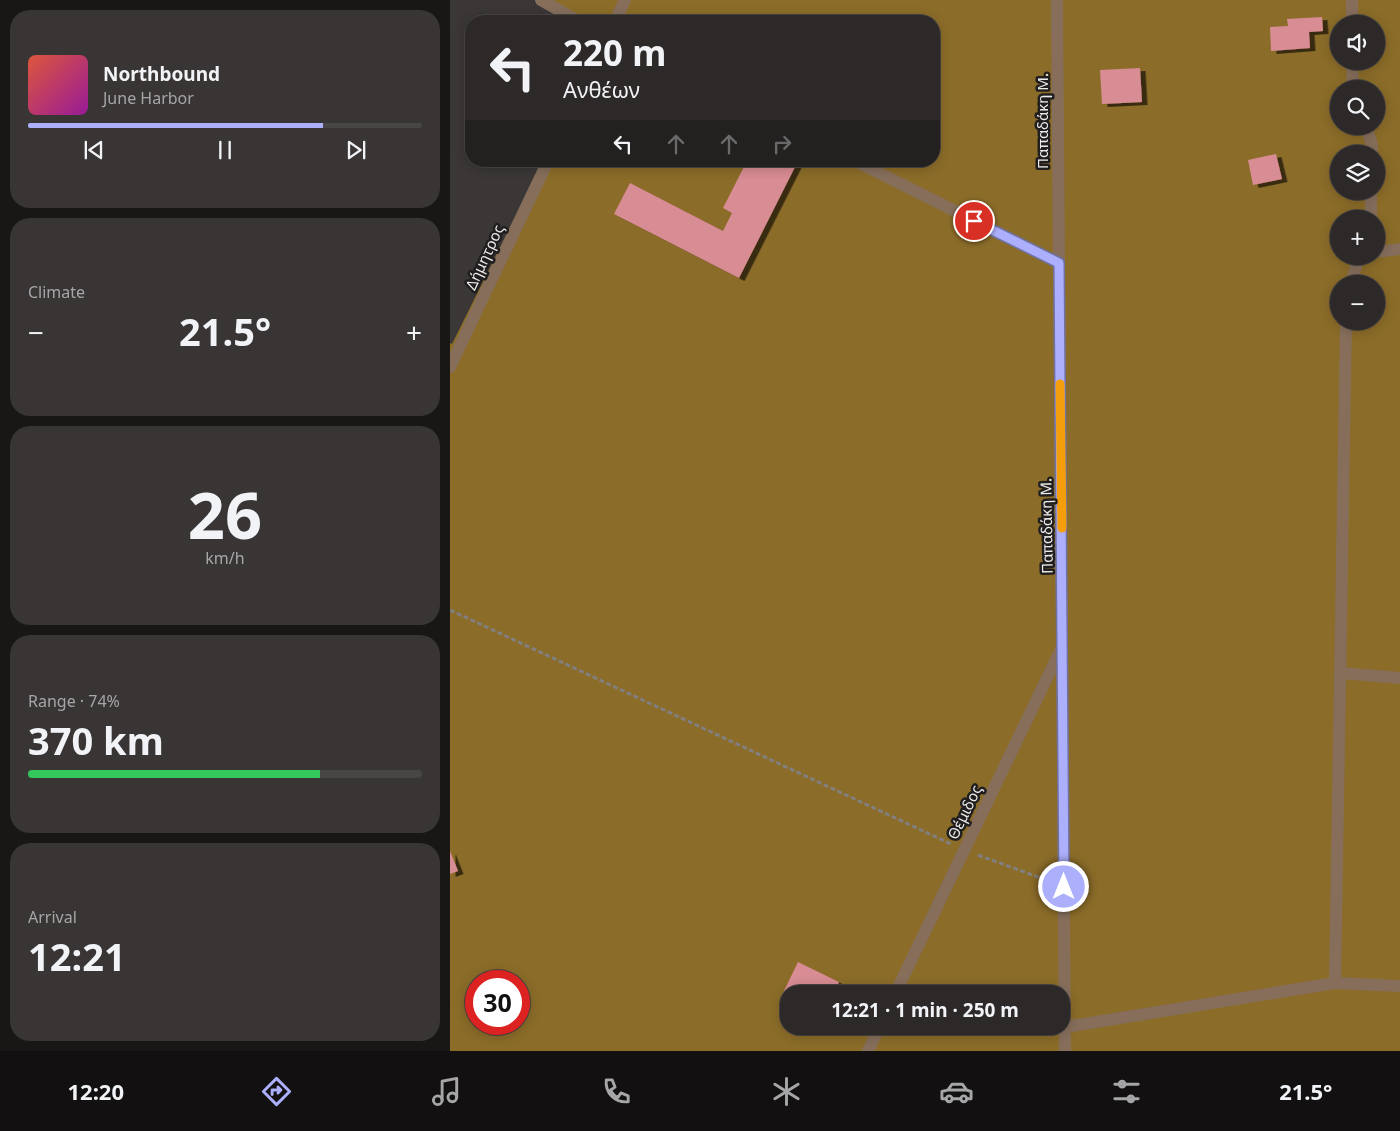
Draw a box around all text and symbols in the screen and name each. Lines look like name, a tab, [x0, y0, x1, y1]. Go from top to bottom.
map controls	[1330, 15, 1385, 330]
button: sound	[1330, 15, 1385, 70]
text: 220 m	[563, 29, 666, 76]
icon: left	[480, 35, 545, 100]
text: Northbound	[103, 61, 220, 87]
street label: Παπαδάκη Μ.	[1032, 73, 1052, 169]
text: Ανθέων	[563, 74, 640, 104]
button: search	[1330, 80, 1385, 135]
text: June Harbor	[103, 87, 194, 109]
icon: left	[609, 130, 637, 158]
icon: ahead	[662, 130, 690, 158]
icon: ahead	[715, 130, 743, 158]
icon: right	[768, 130, 796, 158]
icon: previous	[80, 136, 108, 164]
icon: pause	[211, 136, 239, 164]
icon: next	[342, 136, 370, 164]
button: layers	[1330, 145, 1385, 200]
pin	[953, 200, 995, 242]
icon: arrive	[960, 207, 988, 235]
button: +	[1330, 210, 1385, 265]
street label: Δήμητρος	[460, 221, 508, 293]
button: −	[1330, 275, 1385, 330]
text: Climate	[28, 281, 85, 303]
text: 21.5°	[179, 305, 271, 357]
text: −	[28, 313, 44, 351]
text: +	[406, 313, 422, 351]
text: 26	[188, 470, 262, 558]
street label: Παπαδάκη Μ.	[1035, 478, 1057, 574]
text: km/h	[205, 547, 245, 569]
text: Range · 74%	[28, 690, 120, 712]
text: 370 km	[28, 714, 164, 766]
street label: Θέμιδος	[942, 782, 986, 842]
position arrow	[1037, 860, 1089, 912]
text: Arrival	[28, 906, 77, 928]
text: 12:21	[28, 930, 126, 982]
speed limit sign: 30	[465, 970, 530, 1035]
text: 12:21 · 1 min · 250 m	[831, 997, 1019, 1023]
icon: directions	[259, 1074, 294, 1109]
icon: music	[429, 1074, 464, 1109]
icon: phone	[599, 1074, 634, 1109]
icon: climate	[769, 1074, 804, 1109]
icon: car	[939, 1074, 974, 1109]
icon: filters	[1109, 1074, 1144, 1109]
text: 12:20	[68, 1076, 124, 1106]
text: 21.5°	[1279, 1076, 1332, 1106]

